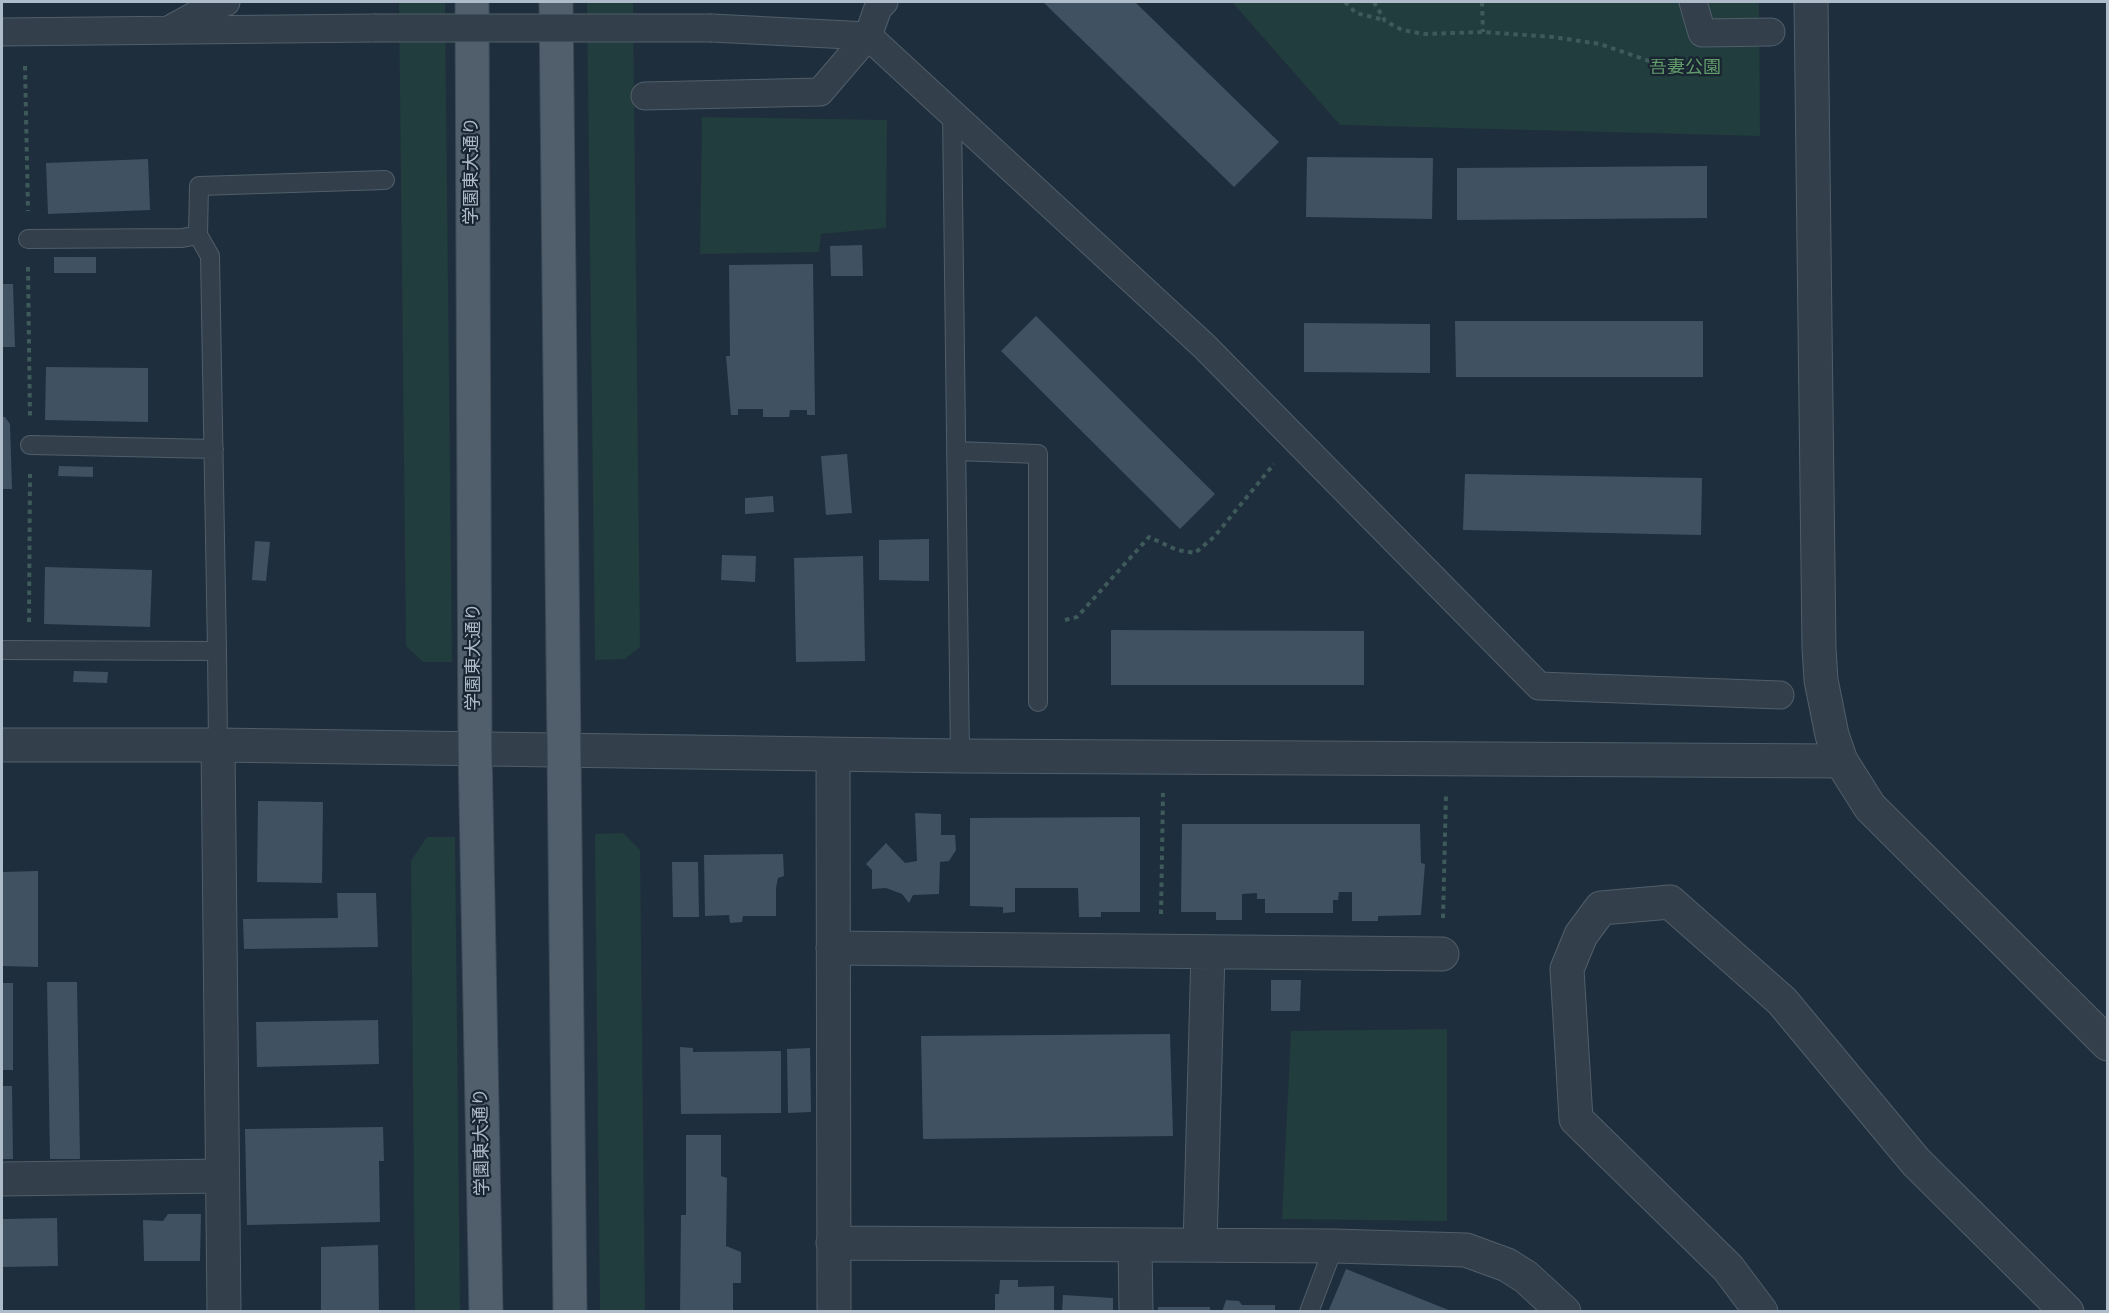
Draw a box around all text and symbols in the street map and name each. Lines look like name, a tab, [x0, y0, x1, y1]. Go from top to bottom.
park label: 吾妻公園	[1649, 57, 1721, 79]
street label: 学園東大通り	[461, 117, 483, 225]
street label: 学園東大通り	[463, 603, 485, 711]
street label: 学園東大通り	[470, 1088, 494, 1196]

